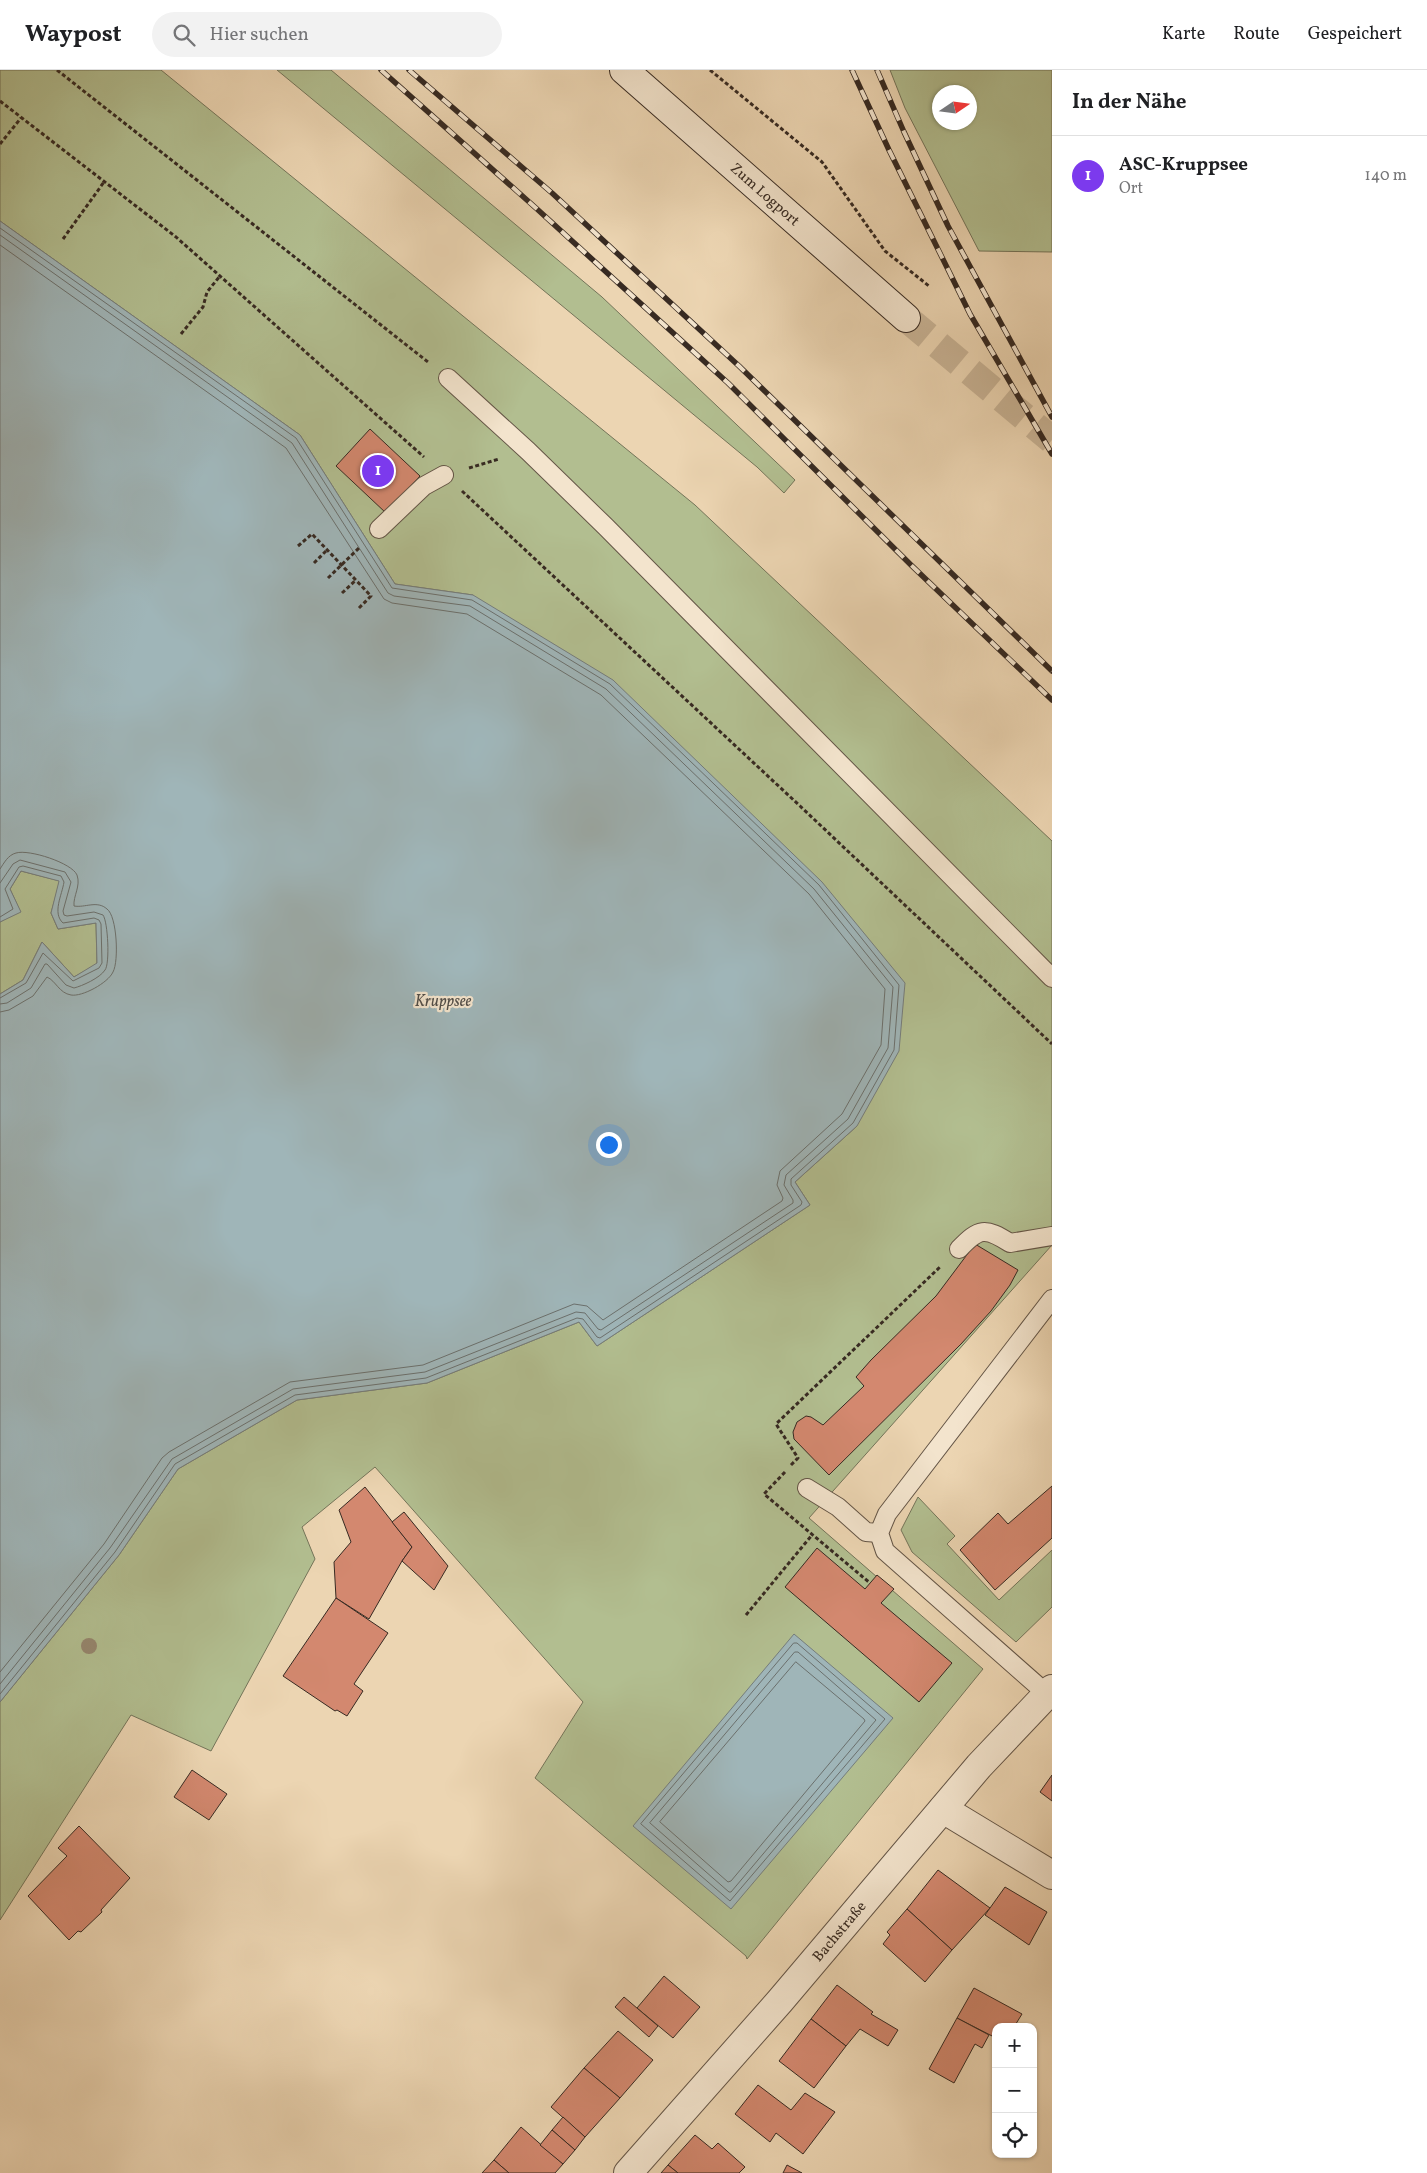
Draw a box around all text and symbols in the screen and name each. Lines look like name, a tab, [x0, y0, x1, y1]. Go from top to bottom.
search box	[152, 12, 502, 57]
text: Waypost	[25, 18, 122, 52]
icon: search	[170, 21, 198, 49]
text: Hier suchen	[210, 22, 309, 48]
text: Karte	[1162, 22, 1205, 47]
text: Route	[1233, 22, 1280, 47]
text: Gespeichert	[1308, 22, 1402, 47]
north arrow	[932, 85, 977, 130]
text: In der Nähe	[1072, 88, 1187, 117]
text: ASC-Kruppsee	[1119, 152, 1248, 178]
street label: Zum Logport	[725, 159, 804, 232]
text: 1	[1085, 165, 1091, 187]
text: 140 m	[1365, 165, 1407, 187]
text: Ort	[1119, 178, 1143, 200]
pin: 1	[362, 452, 394, 490]
water label: Kruppsee	[415, 991, 472, 1013]
your location	[596, 1132, 622, 1158]
street label: Bachstraße	[808, 1897, 872, 1967]
map controls	[992, 2023, 1037, 2158]
button: +	[992, 2023, 1037, 2068]
button: −	[992, 2068, 1037, 2113]
button: locate	[992, 2113, 1037, 2158]

